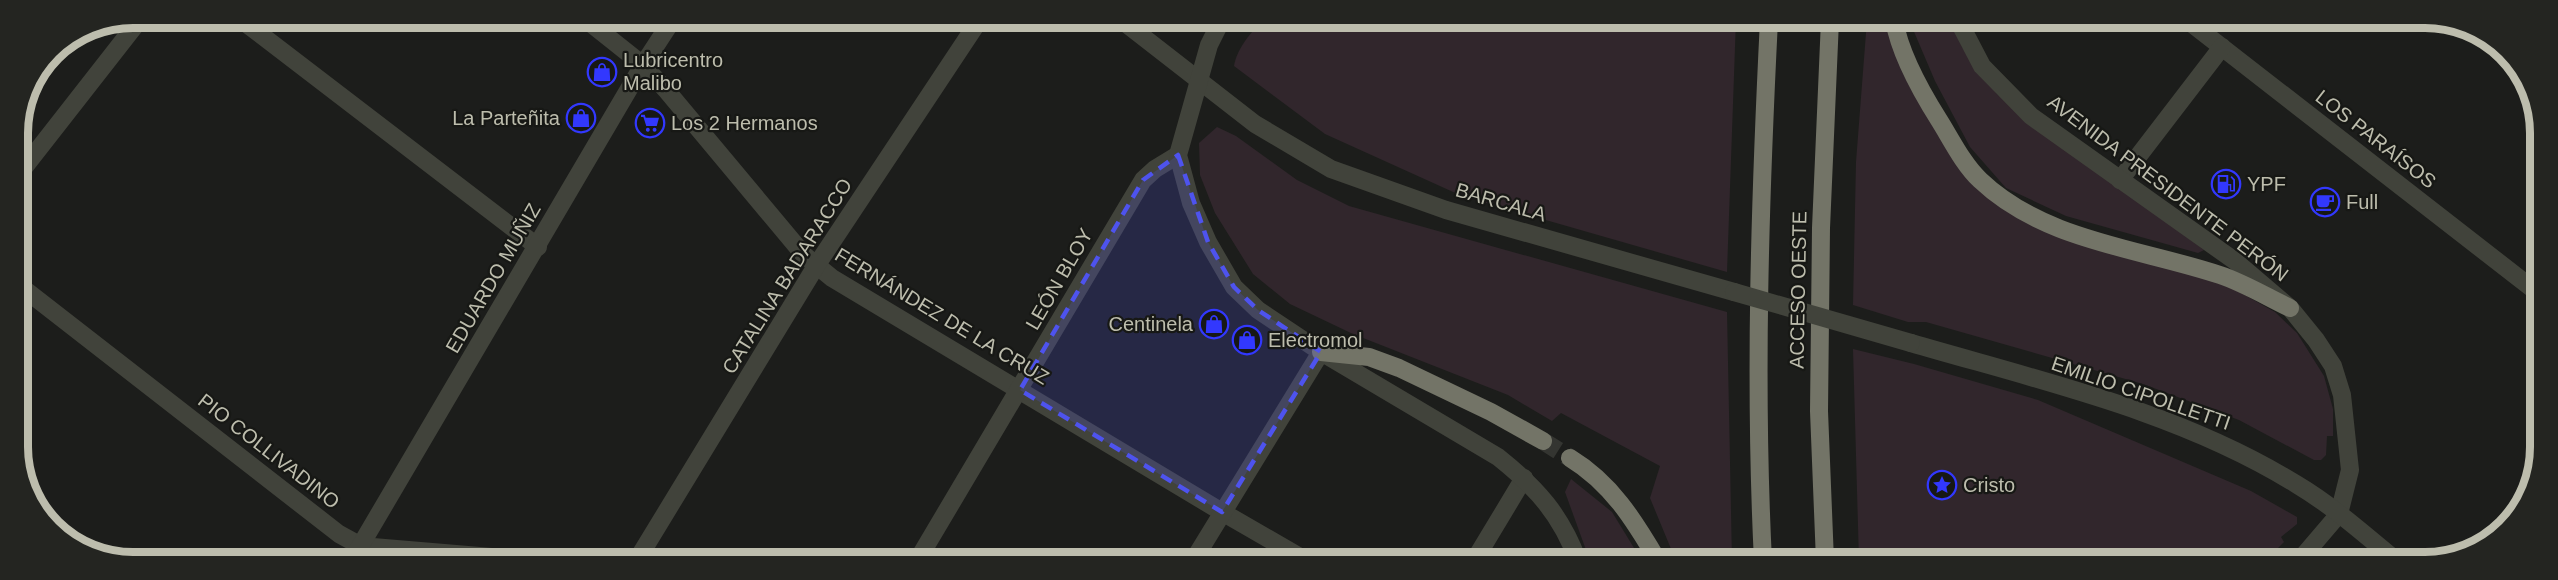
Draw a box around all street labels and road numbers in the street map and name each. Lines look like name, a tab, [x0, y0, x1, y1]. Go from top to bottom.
street label: LOS PARAÍSOS	[2312, 85, 2440, 193]
street label: AVENIDA PRESIDENTE PERÓN	[2043, 90, 2293, 286]
street label: CATALINA BADARACCO	[718, 174, 856, 378]
street label: BARCALA	[1453, 179, 1550, 226]
street label: EDUARDO MUÑIZ	[440, 199, 545, 357]
street label: ACCESO OESTE	[1786, 211, 1810, 369]
street label: LEÓN BLOY	[1021, 224, 1097, 334]
street label: FERNÁNDEZ DE LA CRUZ	[831, 243, 1053, 389]
street label: EMILIO CIPOLLETTI	[2049, 352, 2233, 434]
street label: PIO COLLIVADINO	[194, 389, 344, 513]

